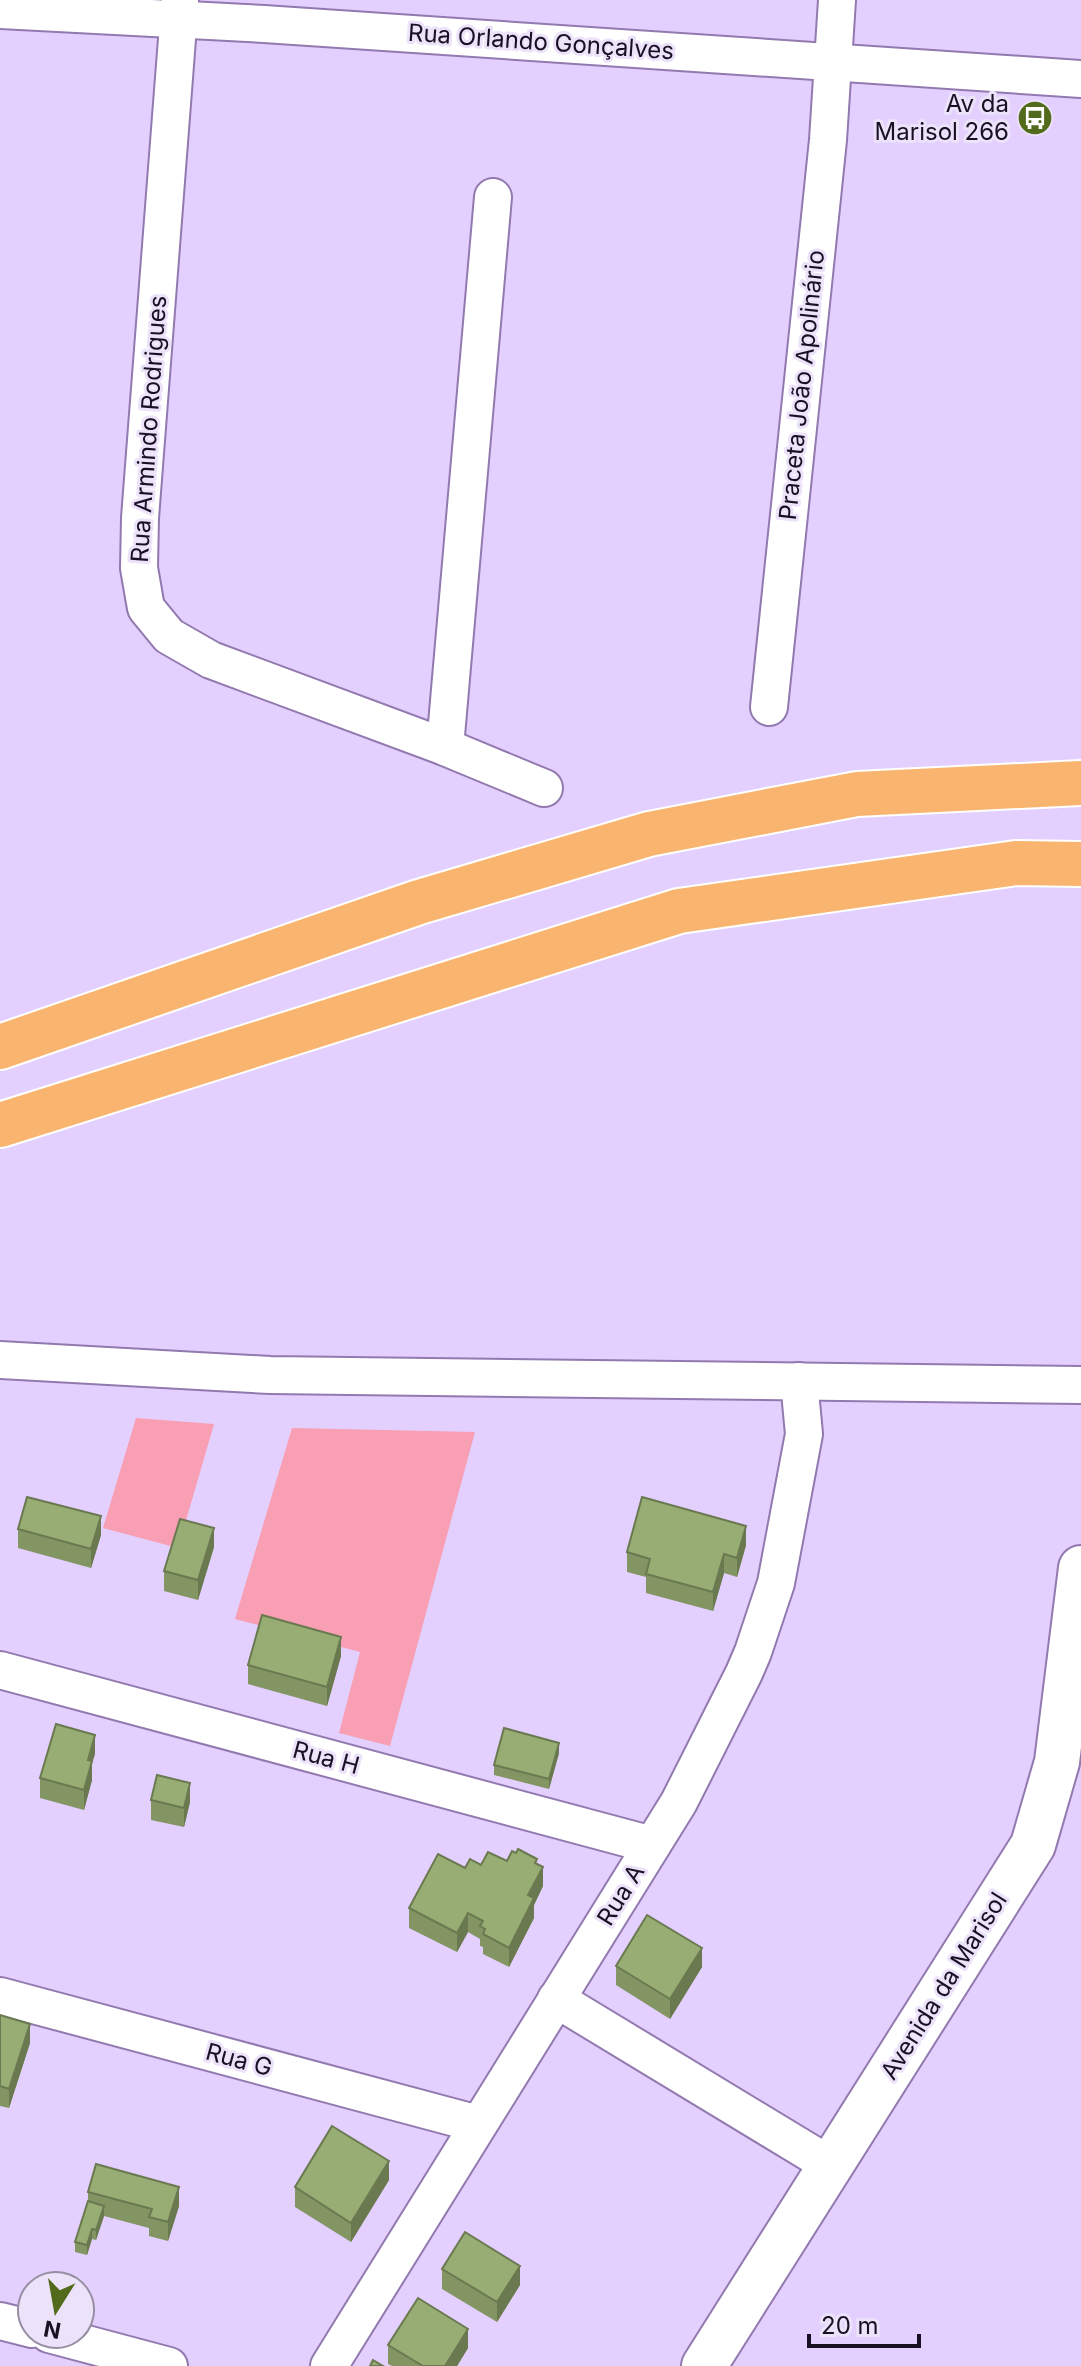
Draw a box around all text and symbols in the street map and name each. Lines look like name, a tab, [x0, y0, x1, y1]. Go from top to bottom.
street label: Rua Orlando Gonçalves	[407, 18, 675, 65]
place label: Av da Marisol 266	[875, 89, 1009, 146]
bus stop icon: Av da Marisol 266	[1016, 99, 1054, 137]
street label: Praceta João Apolinário	[773, 249, 830, 521]
street label: Rua Armindo Rodrigues	[125, 294, 172, 563]
street label: Rua H	[290, 1735, 363, 1780]
street label: Rua A	[591, 1859, 650, 1931]
street label: Avenida da Marisol	[874, 1887, 1013, 2085]
street label: Rua G	[203, 2037, 276, 2082]
north arrow	[16, 2270, 96, 2350]
scale bar	[809, 2298, 919, 2348]
text: 20 m	[821, 2311, 879, 2340]
text: N	[41, 2315, 63, 2344]

